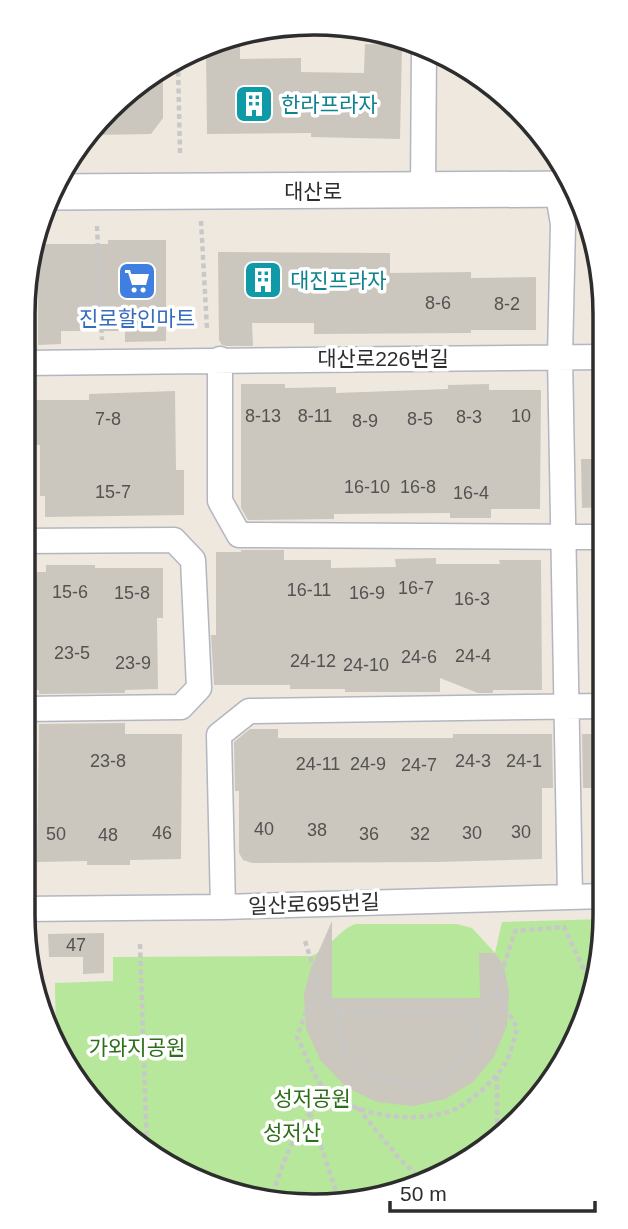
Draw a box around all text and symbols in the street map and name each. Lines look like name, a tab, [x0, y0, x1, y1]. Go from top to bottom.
building icon: 한라프라자	[233, 83, 275, 125]
place label: 한라프라자	[281, 93, 378, 116]
street label: 대산로	[284, 180, 342, 203]
building icon: 대진프라자	[242, 259, 284, 301]
supermarket icon: 진로할인마트	[116, 260, 158, 302]
place label: 대진프라자	[290, 269, 387, 292]
house number: 8-6	[425, 293, 451, 313]
house number: 8-2	[494, 294, 520, 314]
place label: 진로할인마트	[79, 307, 195, 330]
street label: 대산로226번길	[317, 347, 449, 370]
house number: 8-13	[245, 406, 281, 426]
house number: 8-11	[298, 406, 332, 426]
house number: 10	[511, 406, 531, 426]
house number: 8-3	[456, 407, 482, 427]
house number: 7-8	[95, 409, 121, 429]
house number: 8-5	[407, 409, 433, 429]
house number: 8-9	[352, 411, 378, 431]
house number: 16-10	[344, 477, 390, 497]
house number: 16-8	[400, 477, 436, 497]
house number: 15-7	[95, 482, 131, 502]
house number: 16-4	[453, 483, 489, 503]
house number: 16-7	[398, 578, 434, 598]
house number: 16-11	[287, 580, 331, 600]
house number: 15-6	[52, 582, 88, 602]
house number: 15-8	[114, 583, 150, 603]
house number: 16-9	[349, 583, 385, 603]
house number: 16-3	[454, 589, 490, 609]
house number: 23-5	[54, 643, 90, 663]
house number: 24-4	[455, 646, 491, 666]
house number: 24-6	[401, 647, 437, 667]
house number: 24-12	[290, 651, 336, 671]
house number: 23-9	[115, 653, 151, 673]
house number: 24-10	[343, 655, 389, 675]
house number: 23-8	[90, 751, 126, 771]
house number: 24-3	[455, 751, 491, 771]
house number: 24-1	[506, 751, 542, 771]
house number: 24-11	[296, 754, 340, 774]
house number: 24-9	[350, 754, 386, 774]
house number: 24-7	[401, 755, 437, 775]
house number: 40	[254, 819, 274, 839]
house number: 38	[307, 820, 327, 840]
house number: 30	[511, 822, 531, 842]
house number: 46	[152, 823, 172, 843]
house number: 30	[462, 823, 482, 843]
house number: 50	[46, 824, 66, 844]
house number: 36	[359, 824, 379, 844]
house number: 32	[410, 824, 430, 844]
house number: 48	[98, 825, 118, 845]
street label: 일산로695번길	[248, 890, 380, 918]
house number: 47	[66, 935, 86, 955]
park label: 가와지공원	[89, 1036, 185, 1059]
park label: 성저공원	[273, 1087, 351, 1110]
park label: 성저산	[263, 1121, 321, 1144]
scale bar	[390, 1170, 595, 1214]
text: 50 m	[400, 1182, 447, 1205]

